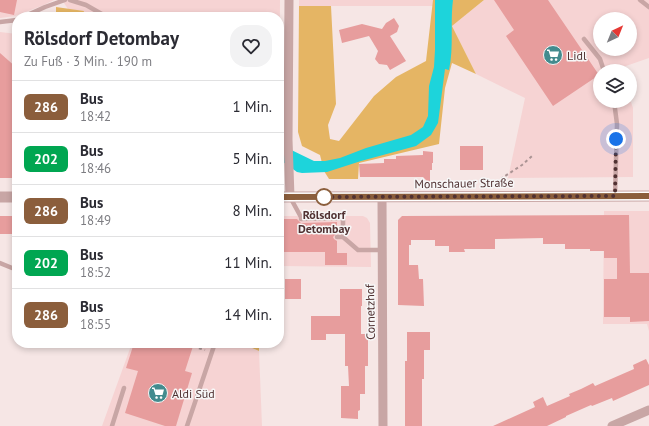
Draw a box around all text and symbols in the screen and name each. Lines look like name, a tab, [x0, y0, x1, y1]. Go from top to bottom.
north arrow	[593, 12, 637, 56]
map controls	[593, 12, 637, 108]
button: heart	[230, 25, 272, 67]
text: Rölsdorf Detombay	[24, 26, 179, 50]
supermarket icon: Lidl	[542, 44, 564, 66]
place label: Lidl	[567, 48, 587, 63]
text: Zu Fuß · 3 Min. · 190 m	[24, 53, 152, 70]
button: layers	[593, 64, 637, 108]
text: Bus	[80, 89, 103, 108]
text: 1 Min.	[233, 97, 272, 116]
text: 286	[34, 98, 58, 116]
text: 18:42	[80, 108, 111, 125]
your location	[606, 129, 626, 149]
text: Bus	[80, 141, 103, 160]
text: 5 Min.	[233, 149, 272, 168]
text: 202	[34, 150, 58, 168]
text: 18:46	[80, 160, 111, 177]
street label: Monschauer Straße	[414, 175, 514, 191]
marker: Rölsdorf Detombay	[315, 188, 333, 206]
text: Bus	[80, 193, 103, 212]
text: 8 Min.	[233, 201, 272, 220]
text: 286	[34, 202, 58, 220]
place label: Rölsdorf Detombay	[298, 207, 350, 236]
text: 18:49	[80, 212, 111, 229]
text: Bus	[80, 245, 103, 264]
text: 11 Min.	[224, 253, 272, 272]
text: 202	[34, 254, 58, 272]
text: 18:52	[80, 264, 111, 281]
street label: Cornetzhof	[362, 283, 378, 340]
text: Bus	[80, 297, 103, 316]
text: 14 Min.	[224, 305, 272, 324]
text: 286	[34, 306, 58, 324]
text: 18:55	[80, 316, 111, 333]
supermarket icon: Aldi Süd	[147, 382, 169, 404]
place label: Aldi Süd	[172, 386, 215, 401]

